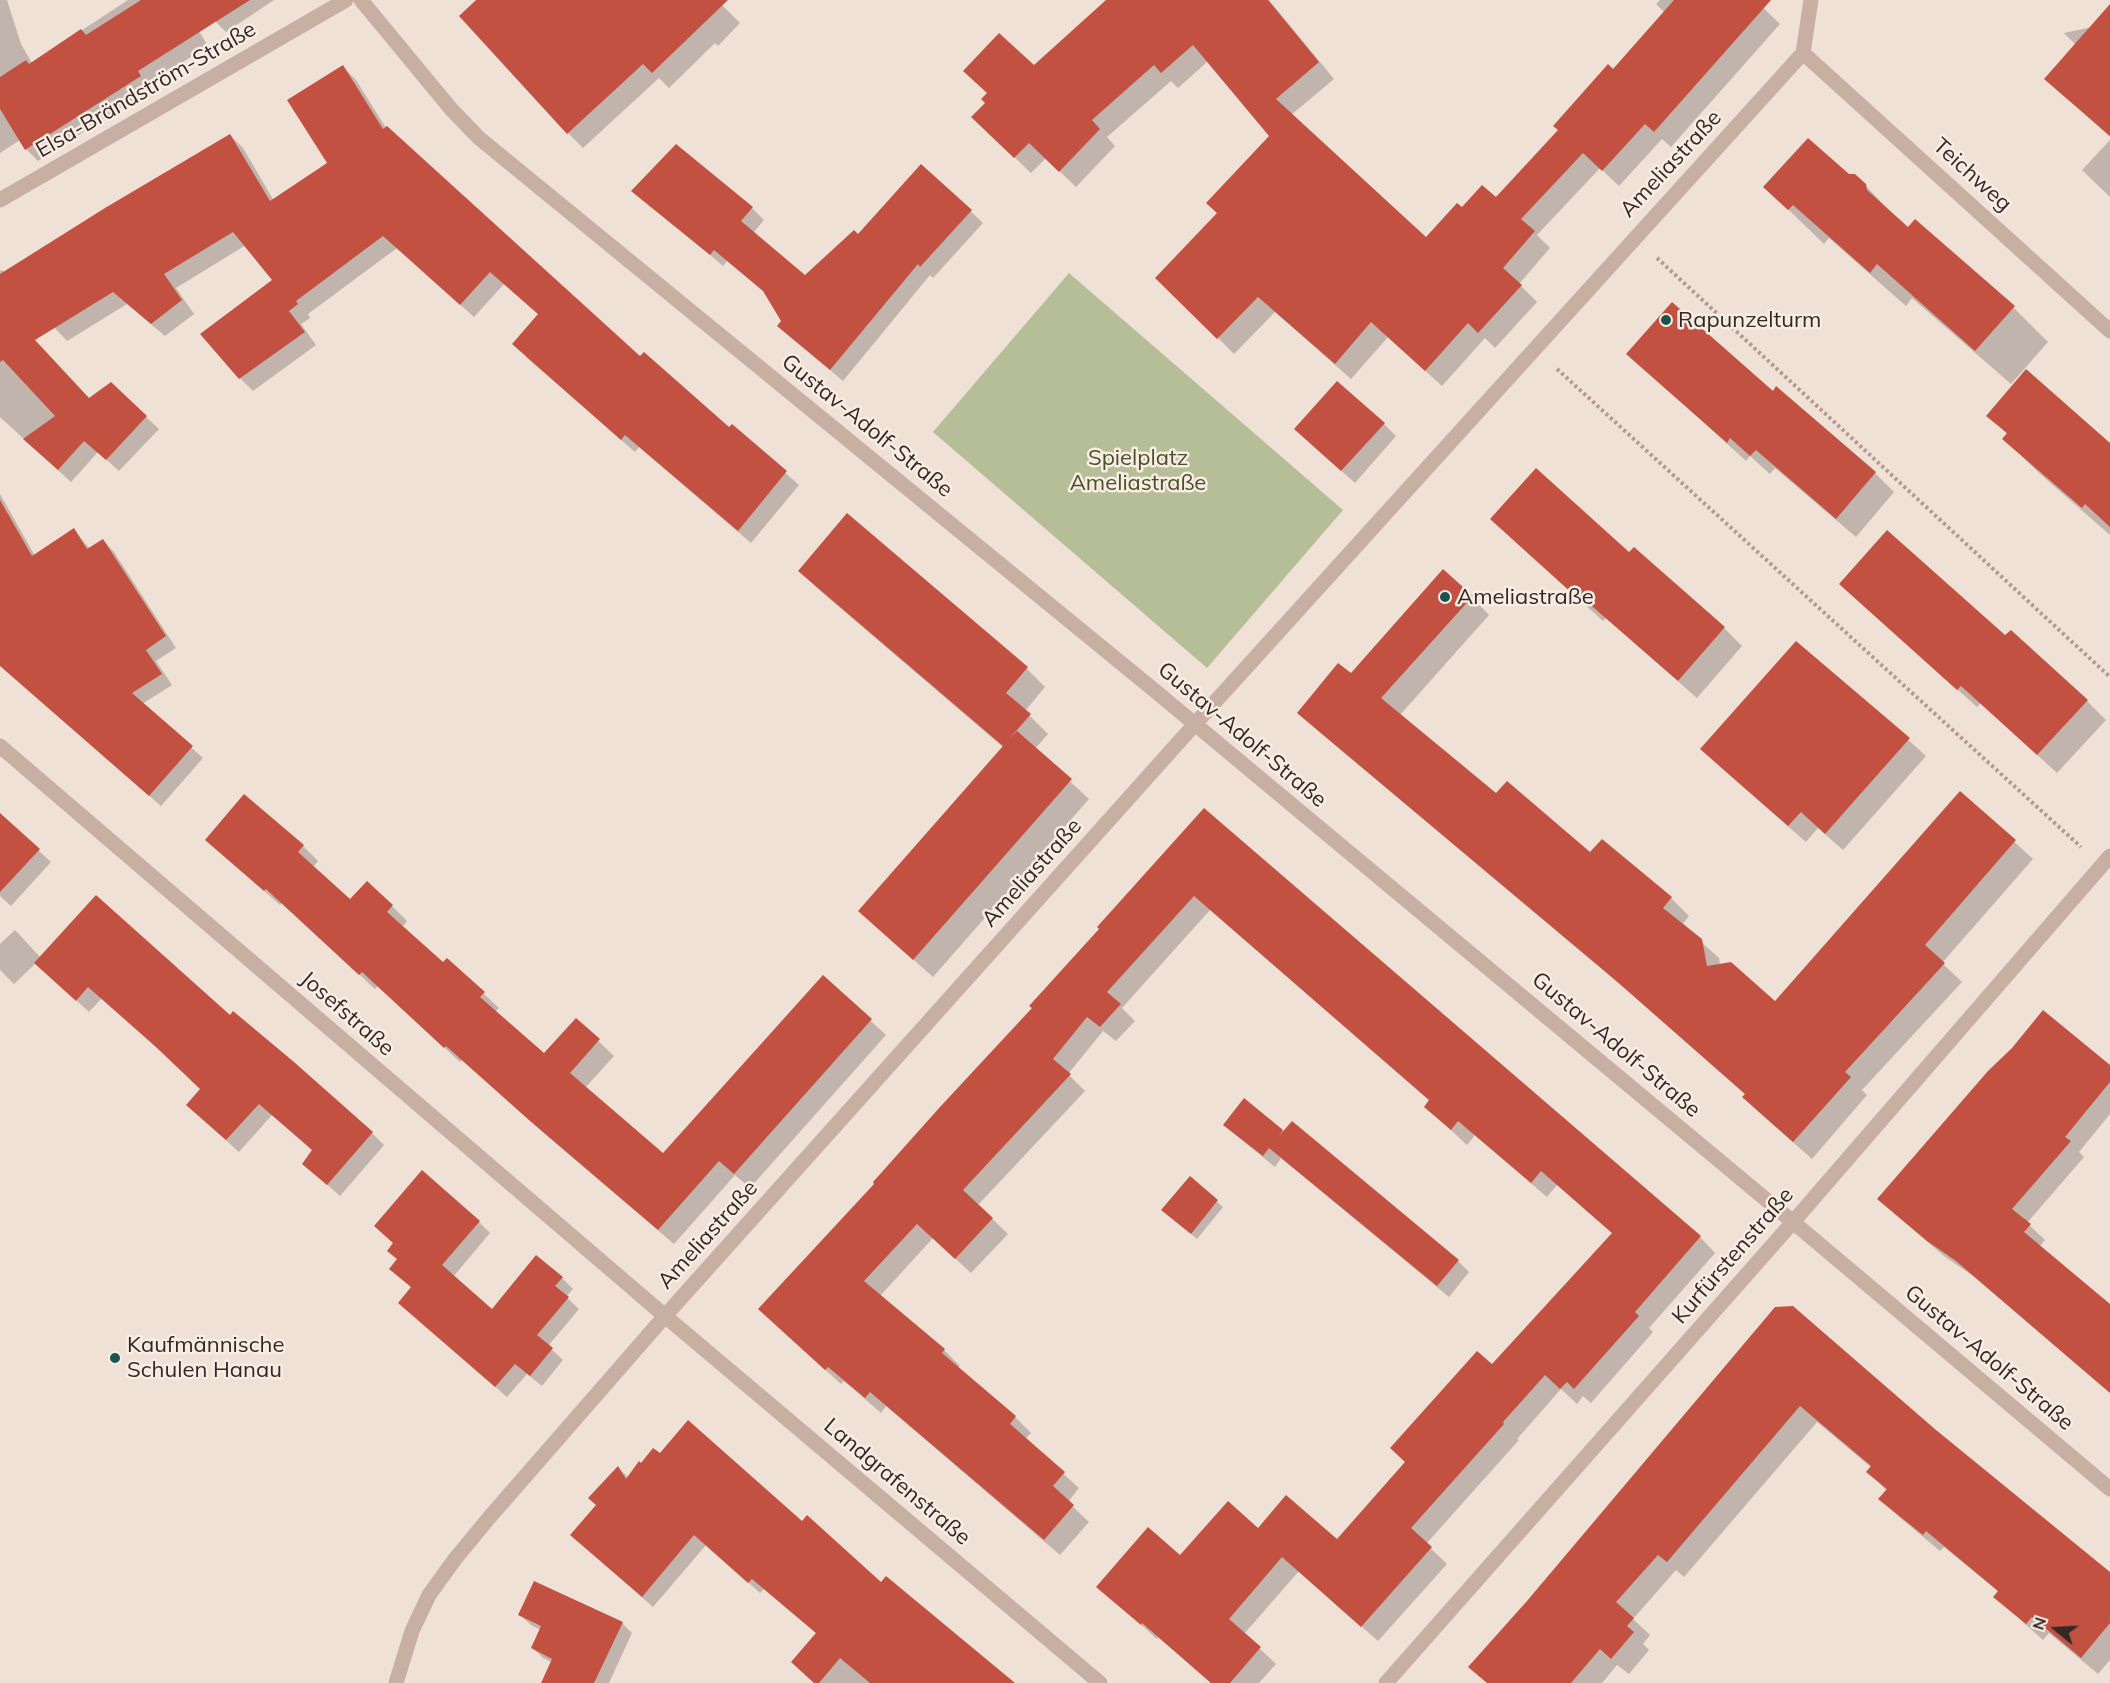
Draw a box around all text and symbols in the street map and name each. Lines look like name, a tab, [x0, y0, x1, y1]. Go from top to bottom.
street label: Elsa-Brändström-Straße	[31, 16, 261, 164]
street label: Ameliastraße	[1615, 105, 1727, 223]
street label: Teichweg	[1927, 133, 2017, 217]
place label: Rapunzelturm	[1678, 307, 1821, 333]
marker: Rapunzelturm	[1659, 313, 1673, 327]
street label: Gustav-Adolf-Straße	[776, 349, 958, 503]
park label: Spielplatz Ameliastraße	[1070, 445, 1206, 496]
place label: Ameliastraße	[1457, 584, 1594, 610]
marker: Ameliastraße	[1438, 590, 1452, 604]
street label: Gustav-Adolf-Straße	[1152, 657, 1332, 813]
street label: Ameliastraße	[976, 813, 1088, 933]
street label: Josefstraße	[295, 966, 399, 1062]
street label: Gustav-Adolf-Straße	[1526, 967, 1706, 1123]
street label: Ameliastraße	[652, 1175, 764, 1295]
street label: Kurfürstenstraße	[1667, 1183, 1799, 1329]
street label: Gustav-Adolf-Straße	[1899, 1280, 2079, 1436]
place label: Kaufmännische Schulen Hanau	[127, 1332, 284, 1384]
marker: Kaufmännische Schulen Hanau	[108, 1351, 122, 1365]
street label: Landgrafenstraße	[818, 1413, 976, 1551]
north arrow	[2026, 1599, 2086, 1659]
text: N	[2028, 1615, 2050, 1632]

